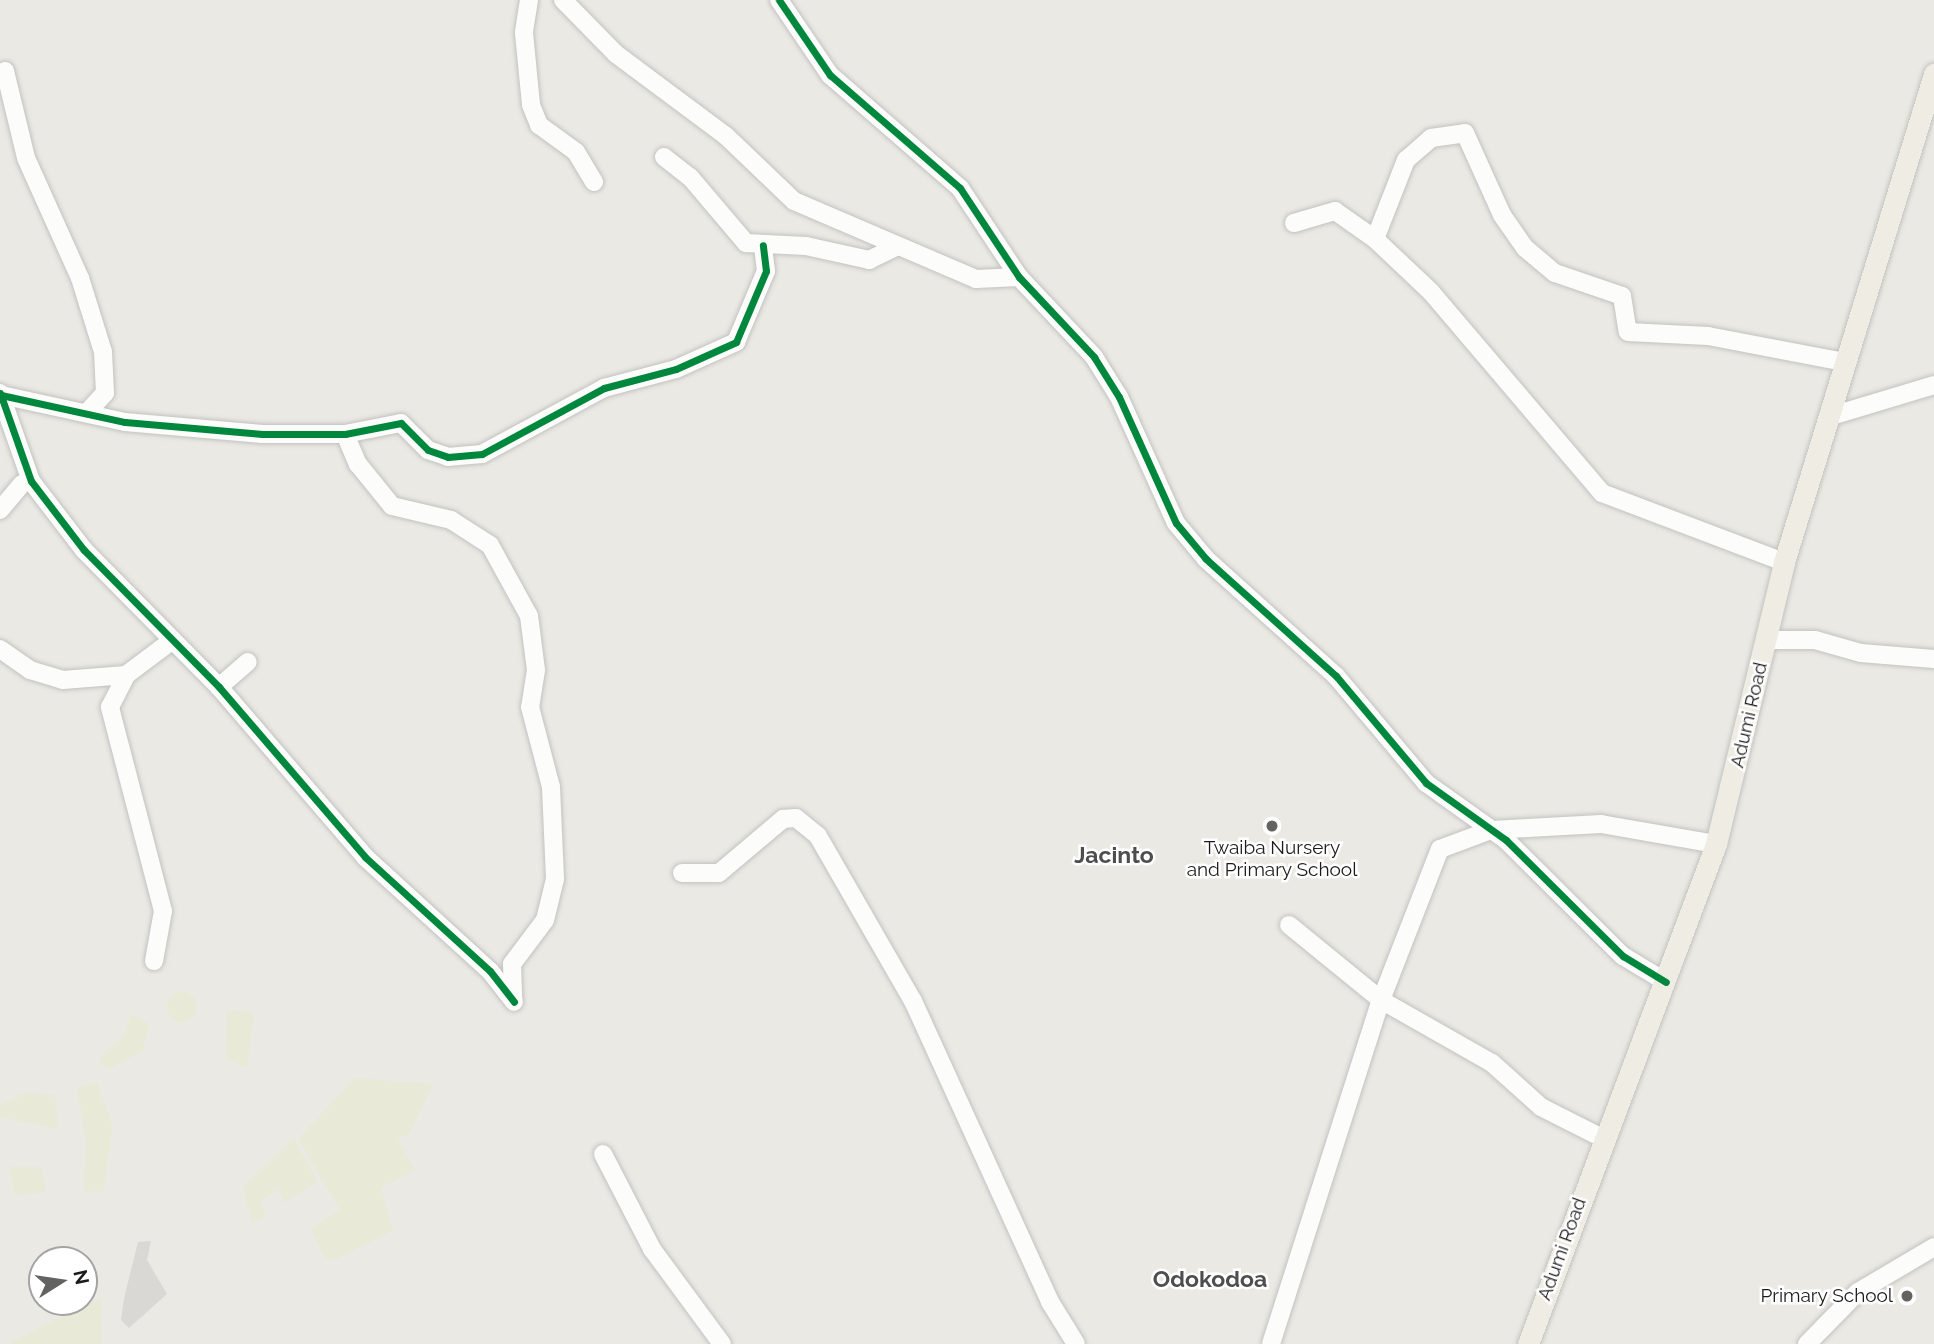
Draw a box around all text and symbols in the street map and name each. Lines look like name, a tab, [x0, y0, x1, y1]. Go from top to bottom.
street label: Adumi Road	[1726, 660, 1772, 770]
marker: Twaiba Nursery and Primary School	[1264, 818, 1280, 834]
place label: Twaiba Nursery and Primary School	[1186, 837, 1358, 881]
district label: Jacinto	[1074, 841, 1154, 869]
street label: Adumi Road	[1533, 1195, 1591, 1303]
north arrow	[28, 1246, 98, 1316]
district label: Odokodoa	[1153, 1265, 1267, 1293]
text: N	[69, 1268, 94, 1286]
place label: Primary School	[1760, 1285, 1893, 1307]
marker: Primary School	[1899, 1288, 1915, 1304]

